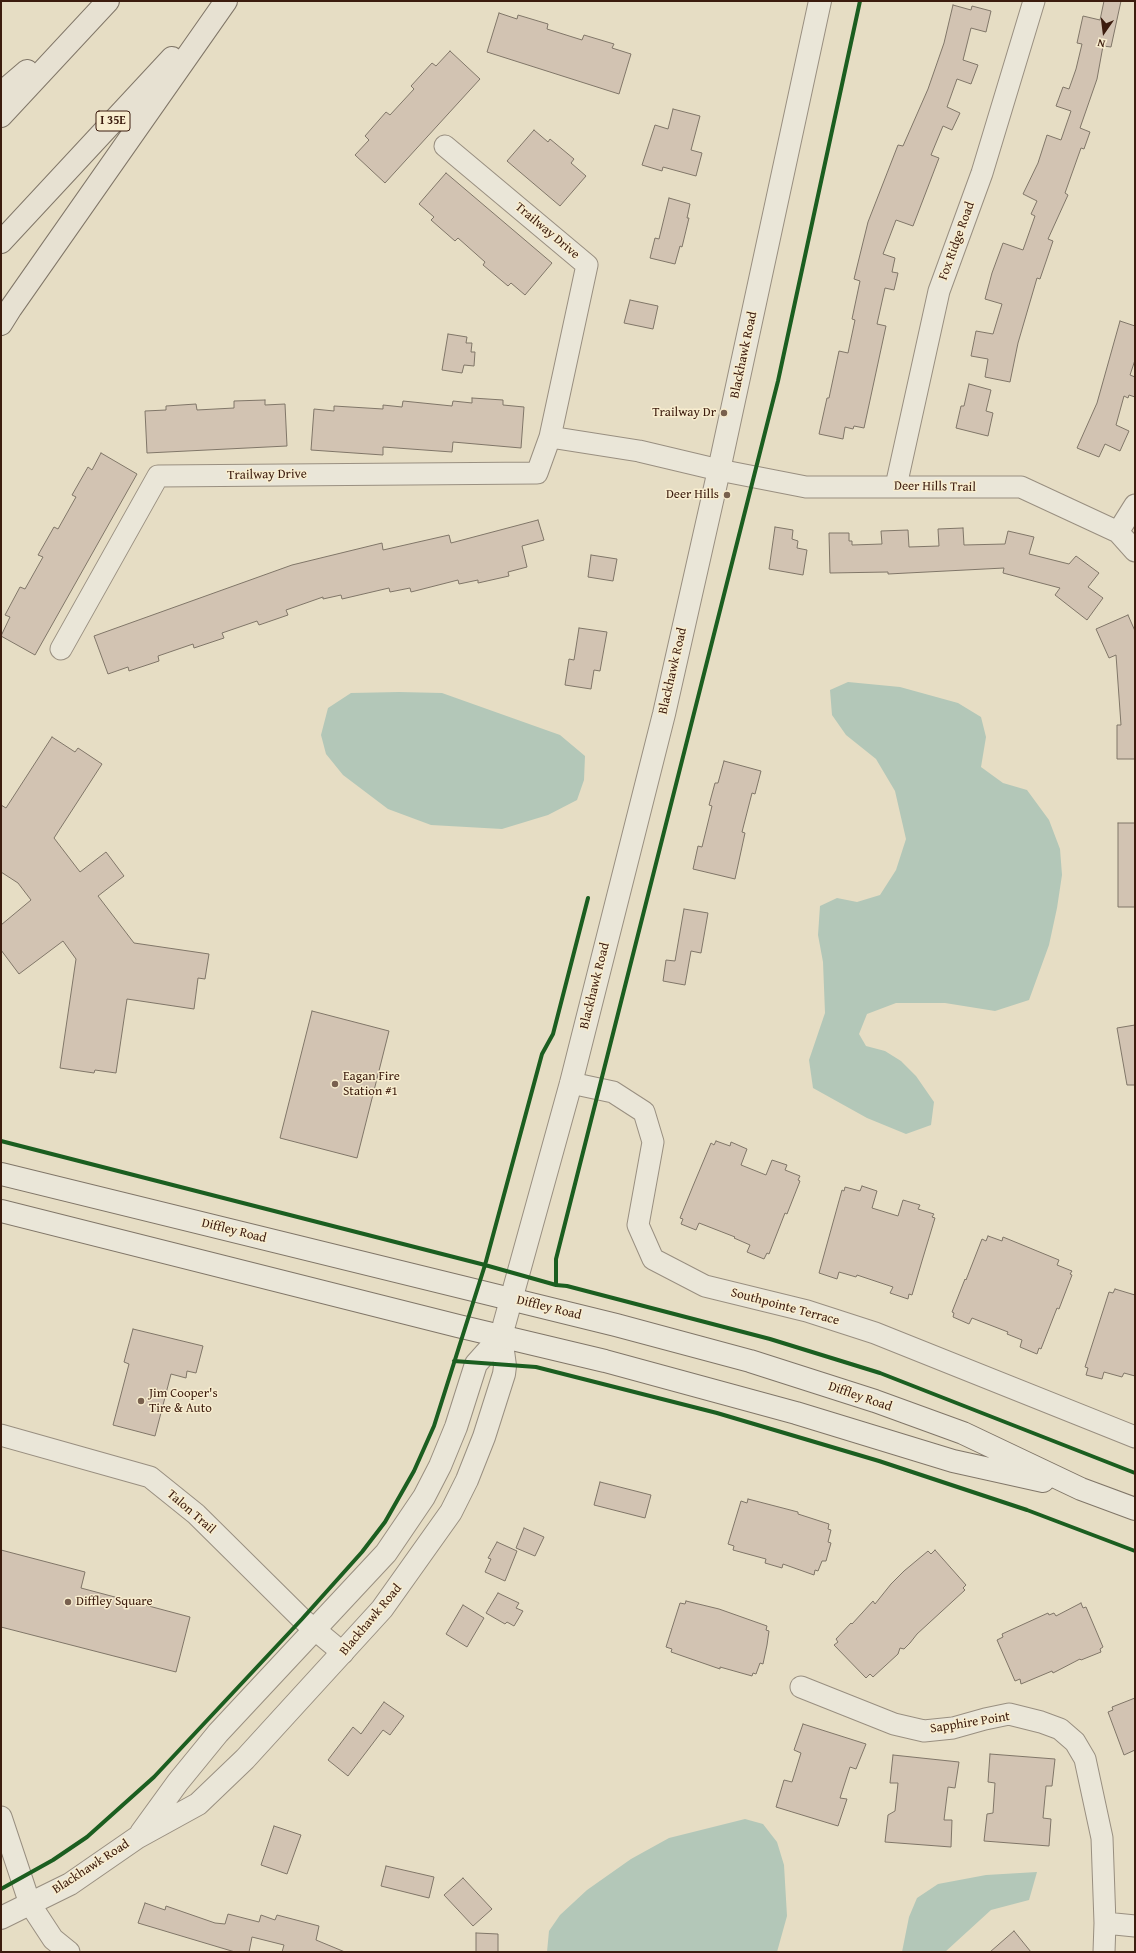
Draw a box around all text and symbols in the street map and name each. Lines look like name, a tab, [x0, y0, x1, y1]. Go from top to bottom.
north arrow	[1084, 12, 1124, 52]
text: N	[1096, 35, 1107, 52]
road number: I 35E	[96, 111, 130, 131]
street label: Trailway Drive	[511, 199, 583, 263]
street label: Fox Ridge Road	[936, 200, 978, 282]
street label: Blackhawk Road	[727, 310, 761, 400]
place label: Trailway Dr	[652, 405, 716, 421]
marker: Trailway Dr	[719, 408, 729, 418]
street label: Trailway Drive	[227, 467, 307, 483]
street label: Deer Hills Trail	[894, 478, 976, 496]
place label: Deer Hills	[666, 487, 719, 503]
marker: Deer Hills	[722, 490, 732, 500]
street label: Blackhawk Road	[655, 626, 691, 716]
street label: Blackhawk Road	[577, 941, 613, 1031]
place label: Eagan Fire Station #1	[343, 1069, 400, 1100]
marker: Eagan Fire Station #1	[330, 1079, 340, 1089]
street label: Diffley Road	[200, 1215, 268, 1247]
street label: Southpointe Terrace	[729, 1285, 841, 1329]
street label: Diffley Road	[515, 1292, 583, 1324]
street label: Diffley Road	[826, 1379, 894, 1415]
place label: Jim Cooper's Tire & Auto	[149, 1386, 218, 1417]
marker: Jim Cooper's Tire & Auto	[136, 1396, 146, 1406]
street label: Talon Trail	[163, 1487, 219, 1537]
street label: Blackhawk Road	[337, 1581, 405, 1659]
place label: Diffley Square	[76, 1594, 153, 1610]
marker: Diffley Square	[63, 1597, 73, 1607]
street label: Sapphire Point	[929, 1709, 1011, 1737]
street label: Blackhawk Road	[50, 1836, 132, 1898]

